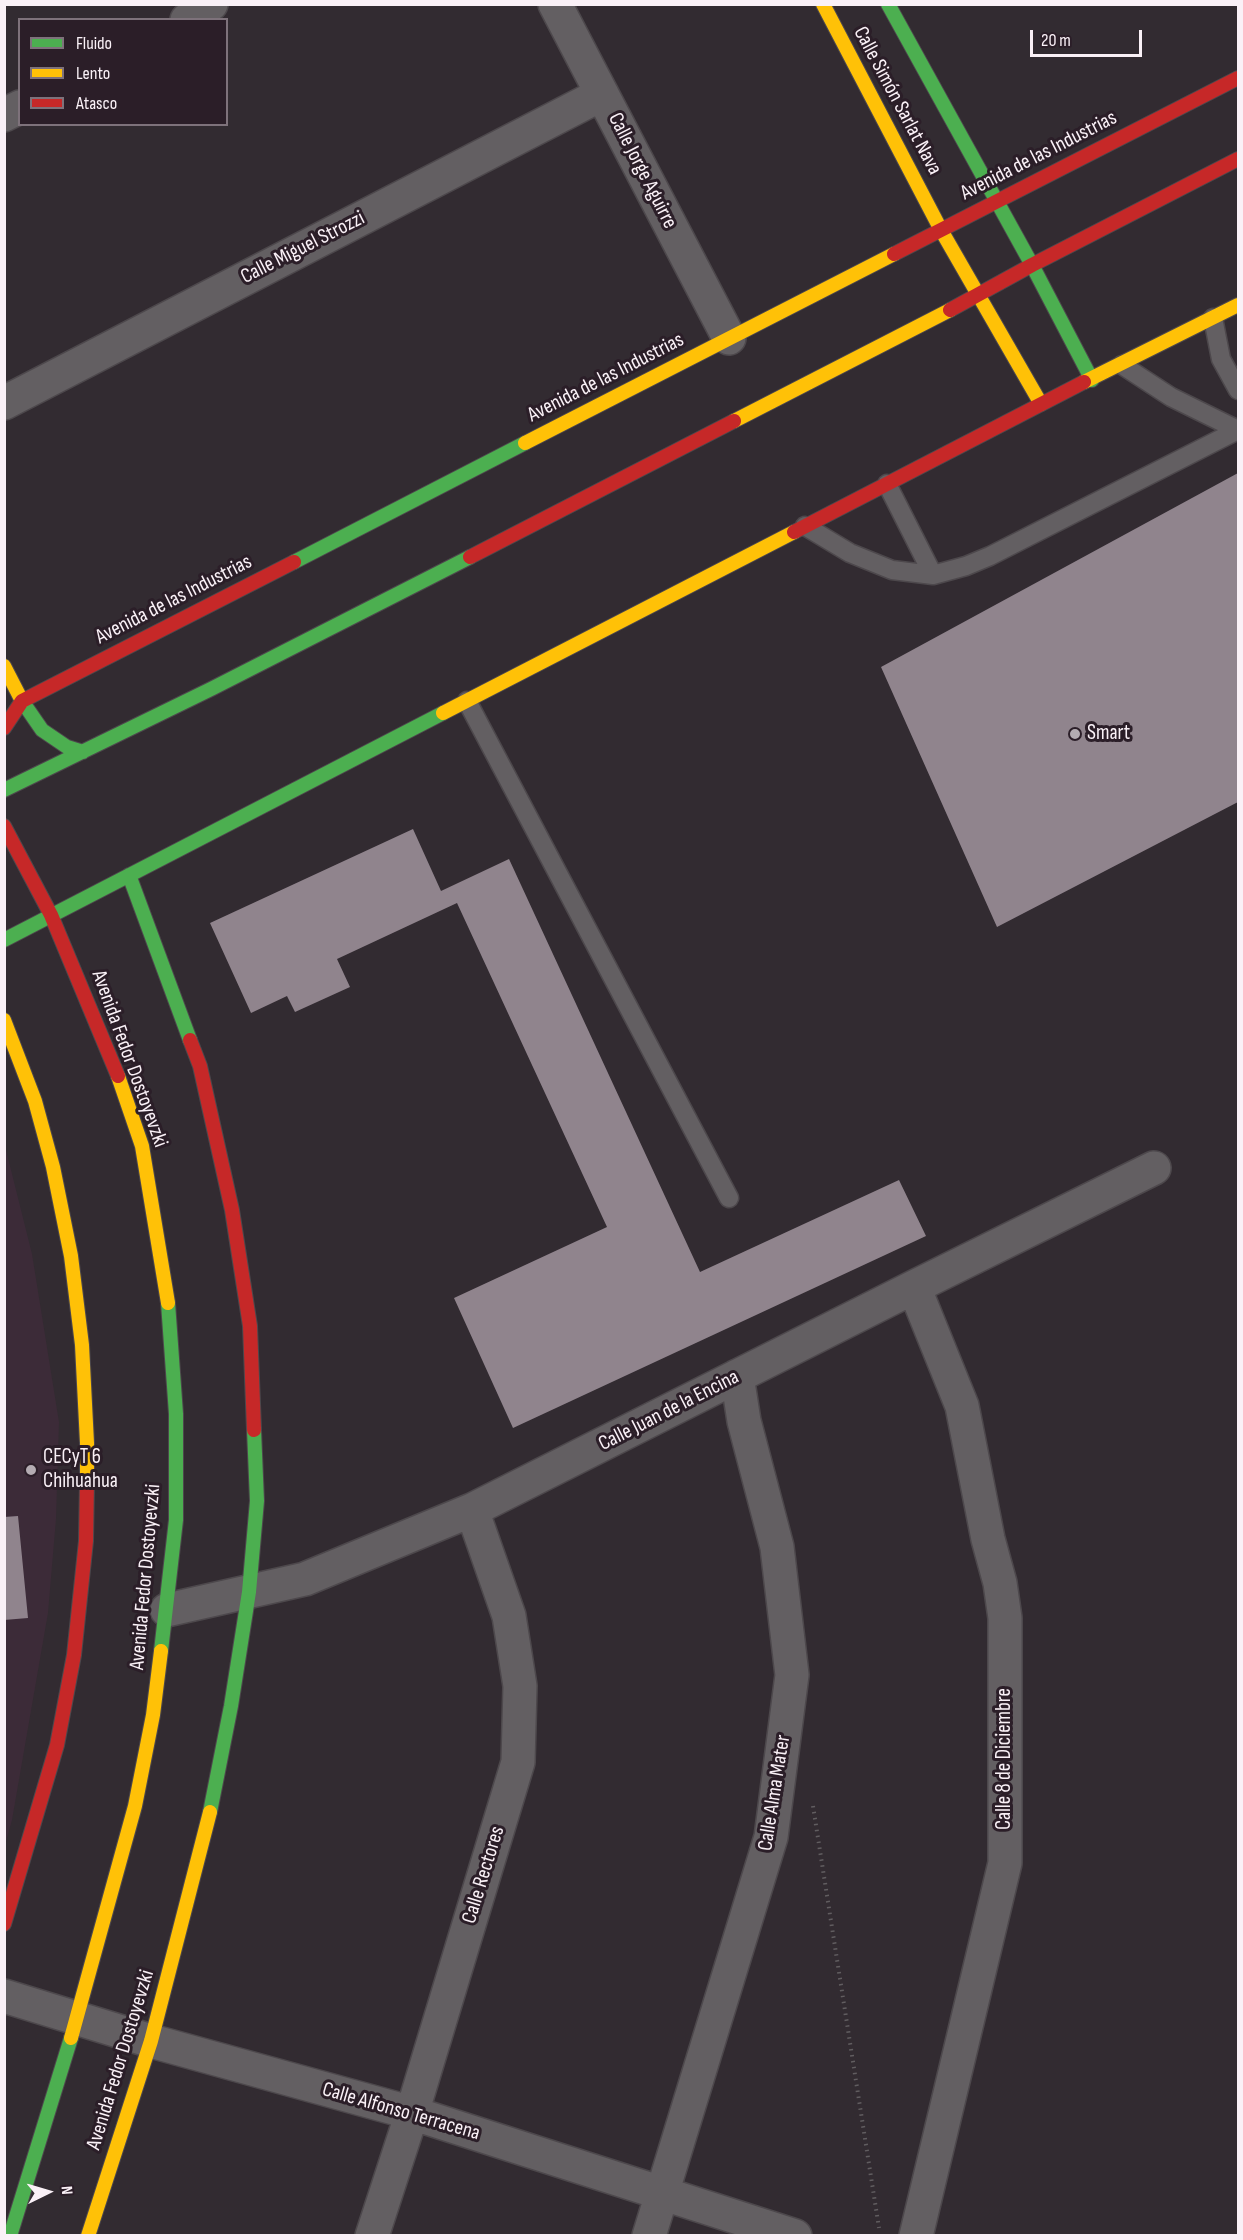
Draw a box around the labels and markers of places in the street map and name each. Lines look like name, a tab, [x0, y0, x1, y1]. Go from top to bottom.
place label: Smart	[1087, 721, 1130, 747]
marker: Smart	[1068, 727, 1082, 741]
place label: CECyT 6 Chihuahua	[43, 1445, 118, 1495]
marker: CECyT 6 Chihuahua	[24, 1463, 38, 1477]

